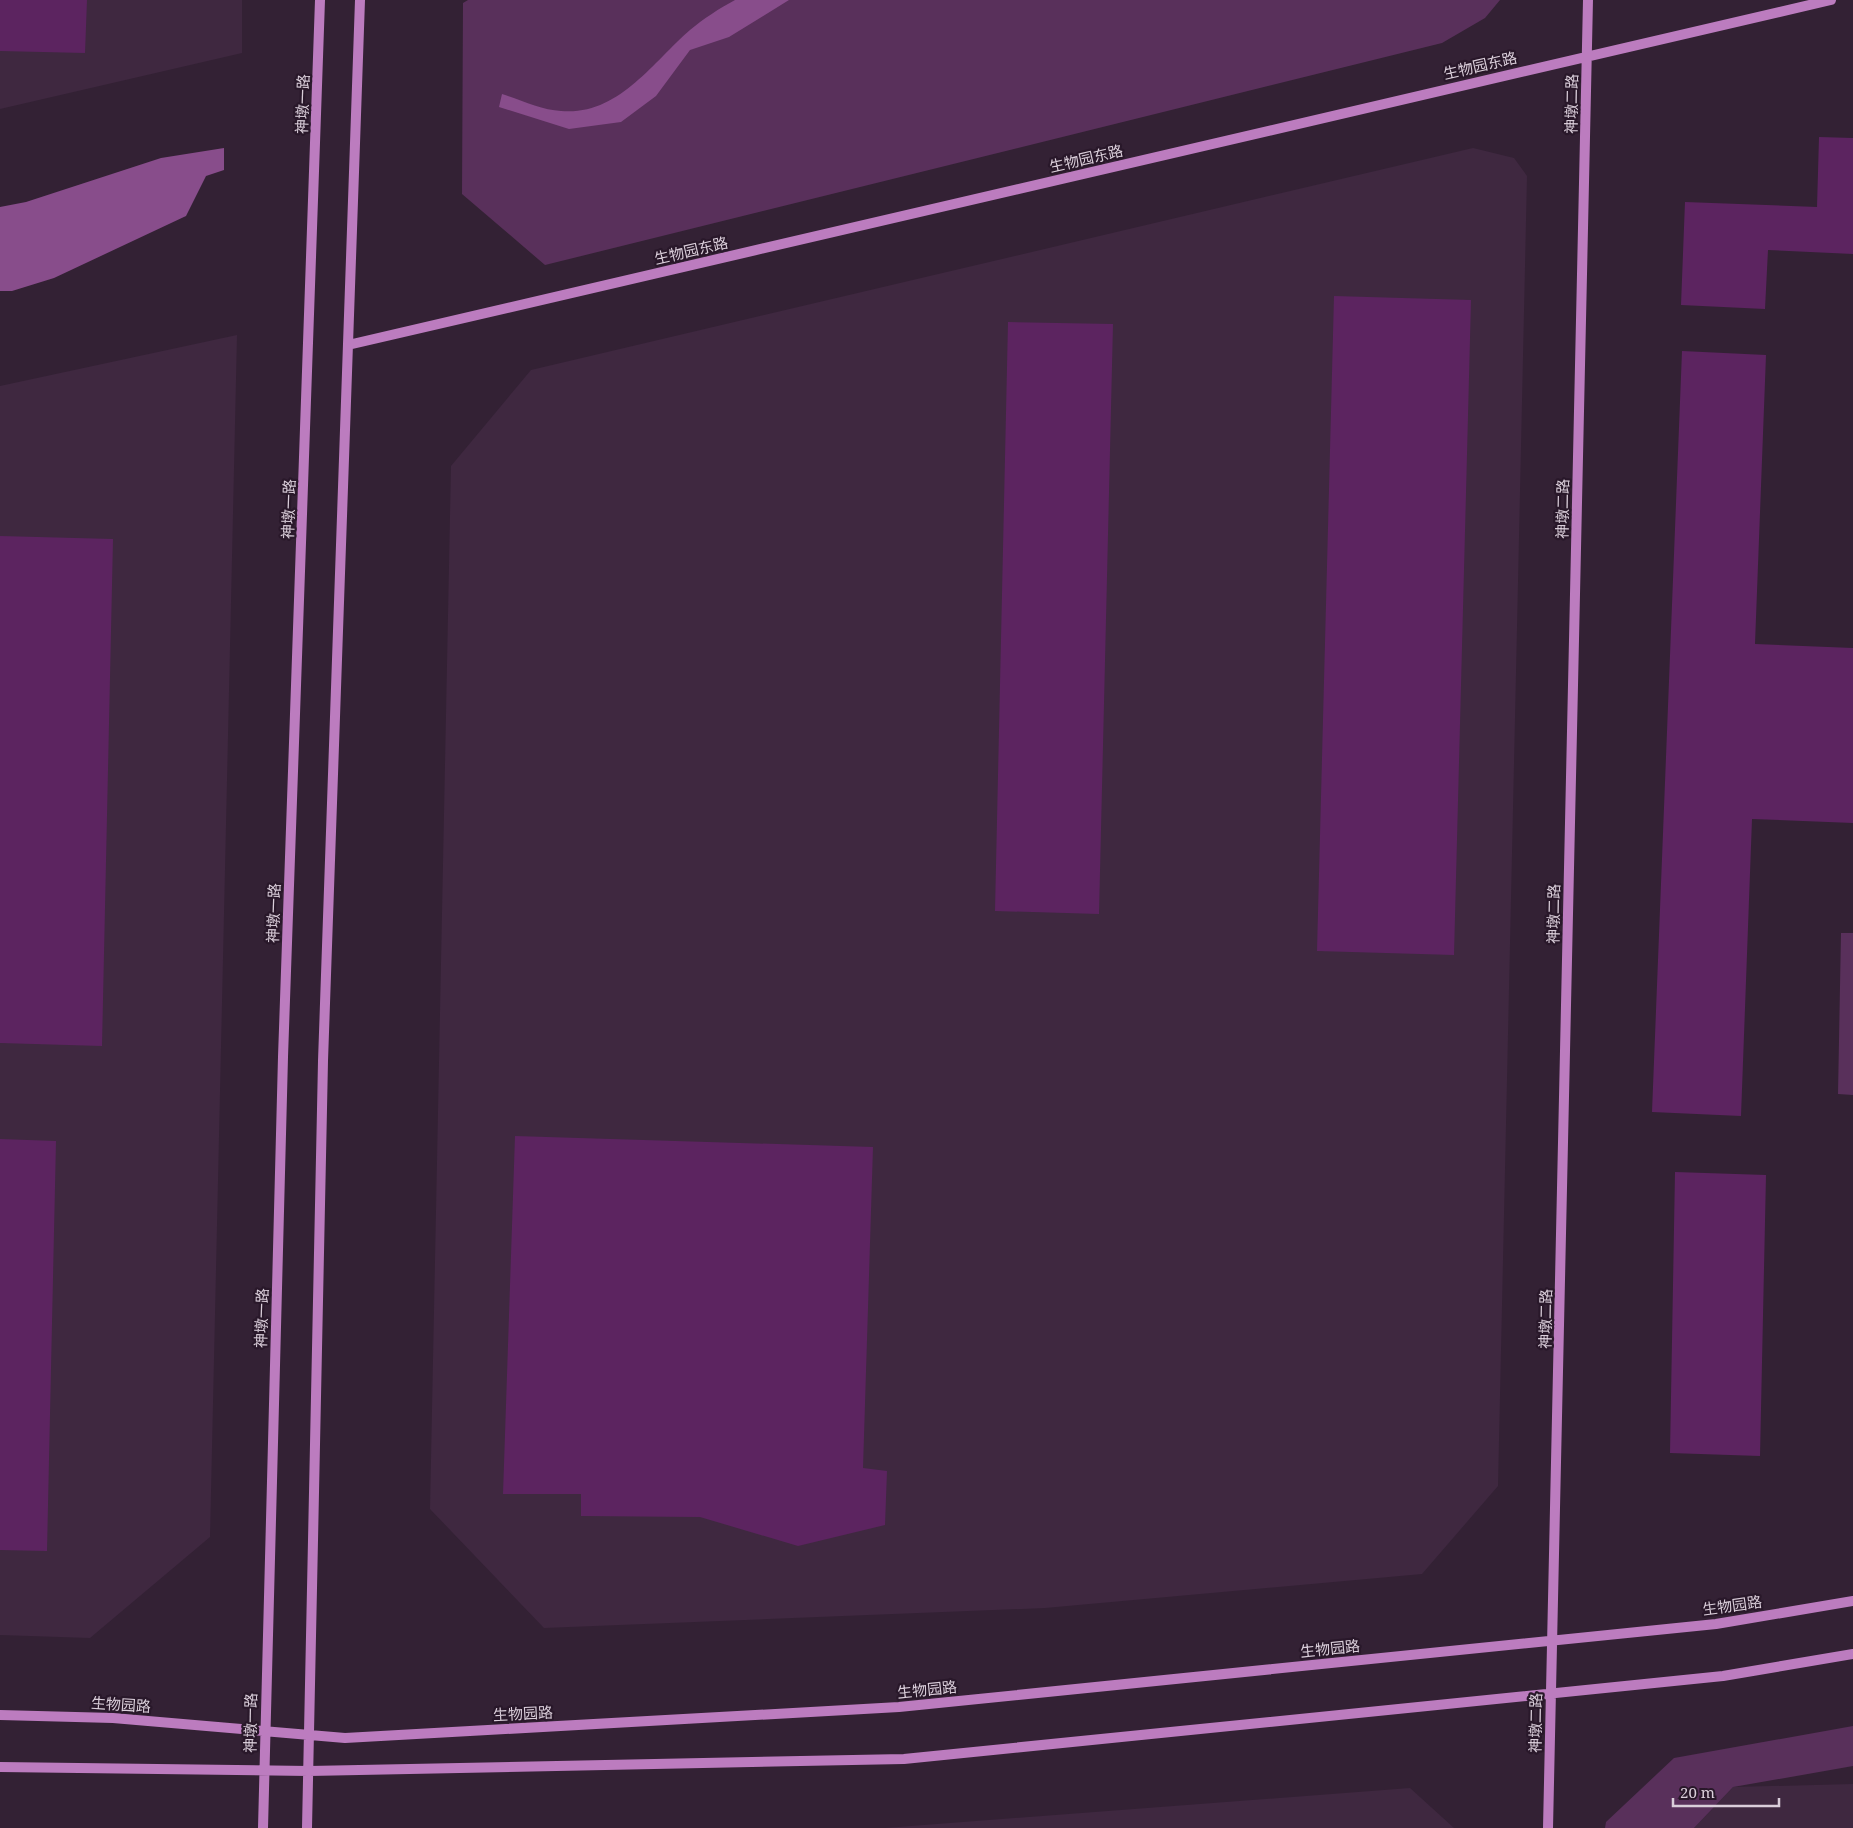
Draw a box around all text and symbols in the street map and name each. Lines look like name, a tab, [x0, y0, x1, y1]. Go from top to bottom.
street label: 生物园东路	[1441, 47, 1519, 83]
street label: 神墩一路	[291, 74, 313, 134]
street label: 神墩二路	[1560, 74, 1582, 134]
street label: 生物园东路	[1047, 140, 1125, 176]
street label: 生物园东路	[652, 232, 730, 268]
street label: 神墩一路	[277, 479, 299, 539]
street label: 神墩二路	[1551, 479, 1573, 539]
street label: 神墩一路	[262, 883, 284, 943]
street label: 神墩二路	[1542, 884, 1564, 944]
street label: 神墩一路	[250, 1288, 272, 1348]
street label: 神墩二路	[1534, 1289, 1556, 1349]
street label: 生物园路	[1701, 1591, 1763, 1619]
street label: 生物园路	[1299, 1635, 1361, 1661]
street label: 生物园路	[896, 1676, 958, 1702]
street label: 生物园路	[90, 1692, 152, 1716]
street label: 神墩一路	[239, 1693, 261, 1753]
street label: 神墩二路	[1524, 1693, 1546, 1753]
street label: 生物园路	[493, 1701, 553, 1725]
scale bar	[1673, 1776, 1779, 1808]
text: 20 m	[1680, 1782, 1715, 1802]

